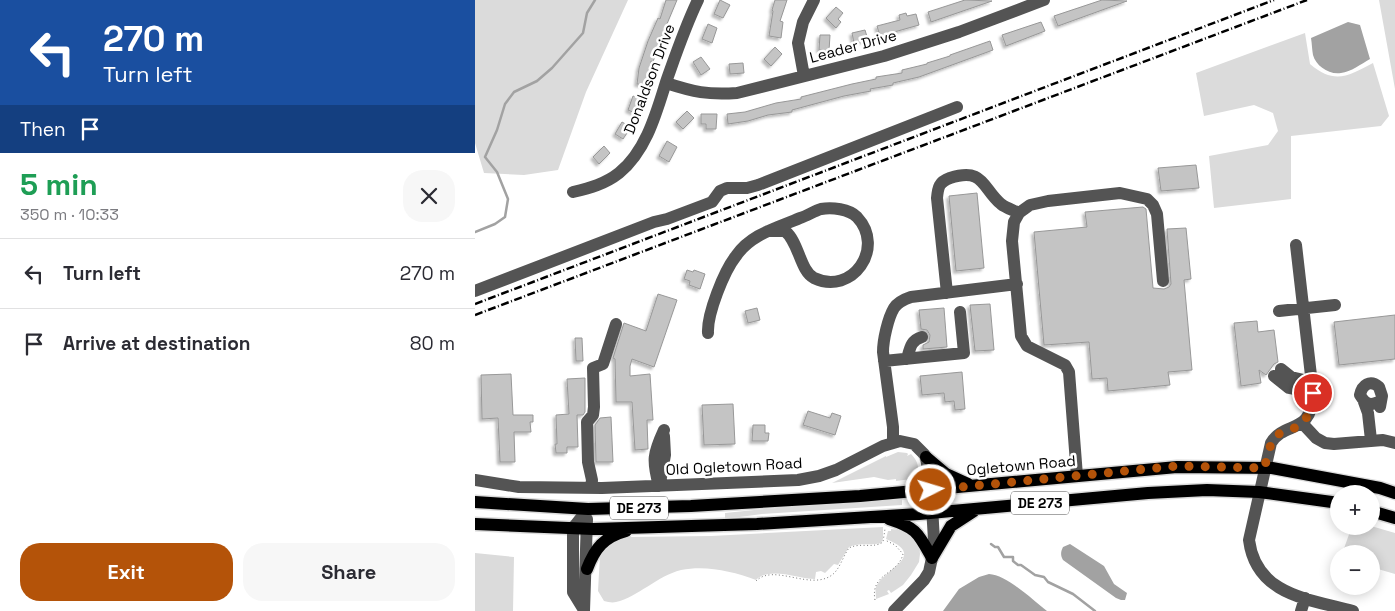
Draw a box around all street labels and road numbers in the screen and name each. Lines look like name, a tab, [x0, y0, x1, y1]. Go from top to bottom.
street label: Donaldson Drive	[619, 21, 679, 137]
street label: Leader Drive	[807, 25, 899, 67]
street label: Ogletown Road	[966, 451, 1076, 479]
street label: Old Ogletown Road	[665, 453, 803, 479]
road number: DE 273	[1011, 492, 1069, 514]
road number: DE 273	[610, 496, 668, 520]

